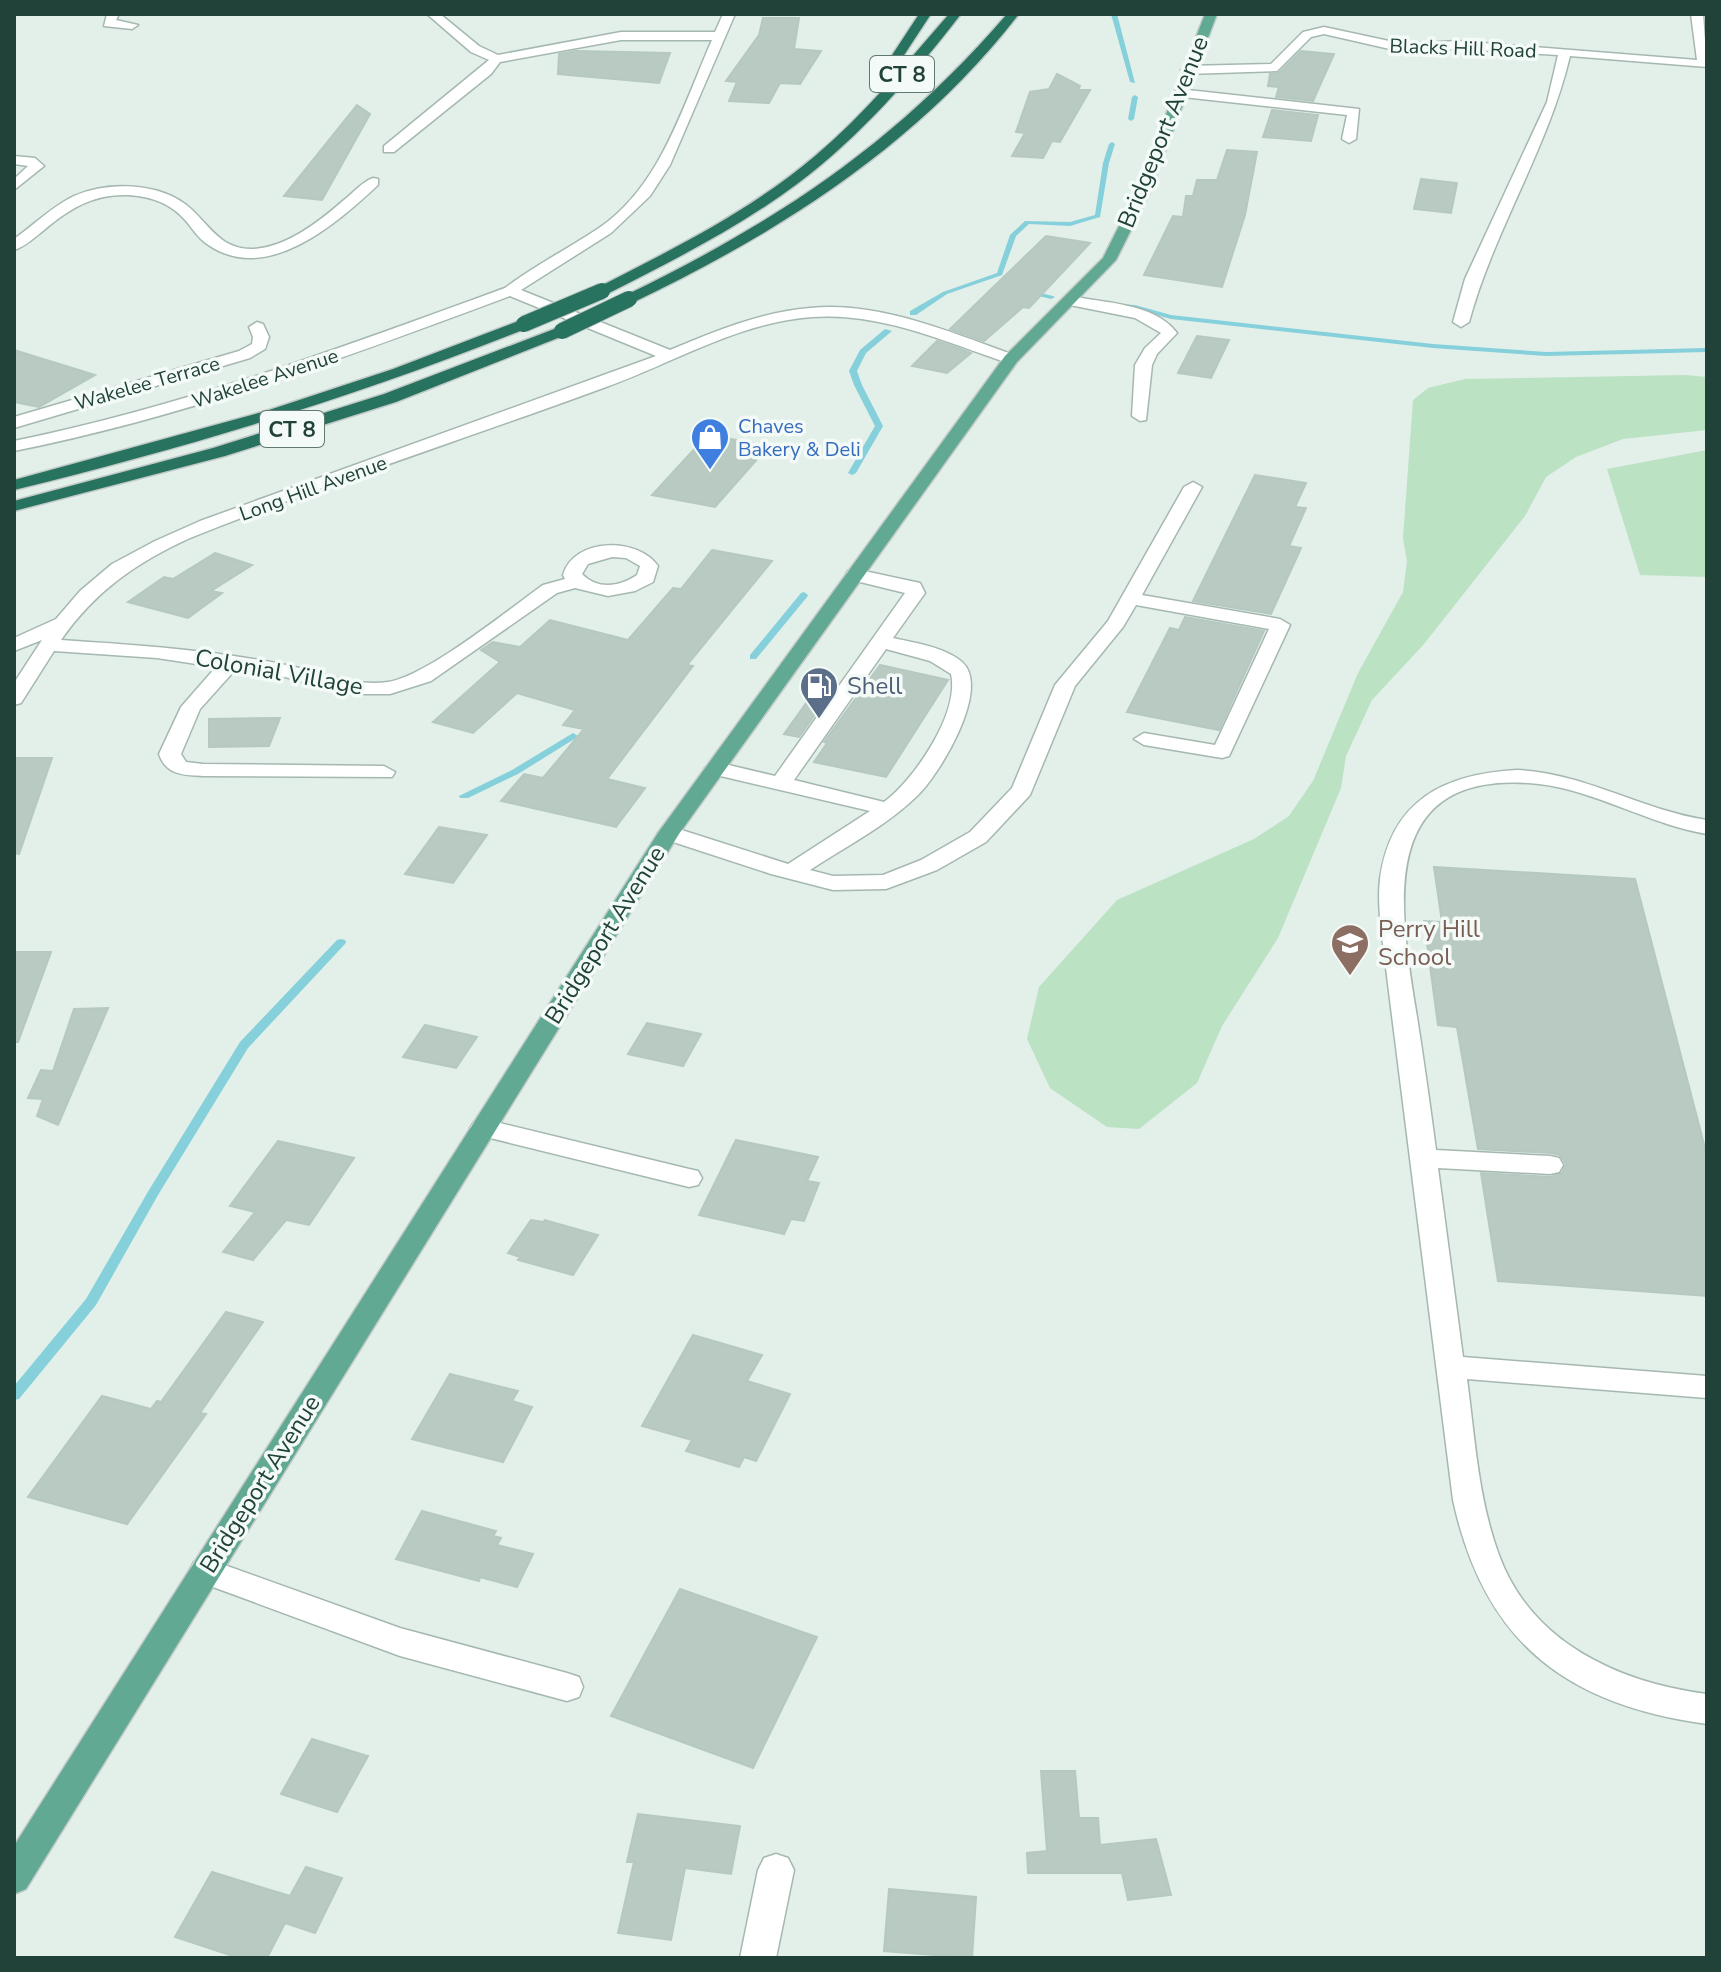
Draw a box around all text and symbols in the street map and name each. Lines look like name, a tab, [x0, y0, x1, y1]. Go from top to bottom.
street label: Bridgeport Avenue	[1110, 31, 1216, 233]
street label: Blacks Hill Road	[1389, 32, 1537, 65]
road number: CT 8	[870, 56, 934, 92]
street label: Wakelee Avenue	[189, 342, 342, 415]
street label: Wakelee Terrace	[71, 350, 223, 417]
road number: CT 8	[260, 411, 324, 447]
place label: Chaves Bakery & Deli	[738, 413, 861, 463]
shop icon: Chaves Bakery & Deli	[689, 416, 731, 471]
street label: Long Hill Avenue	[236, 449, 391, 528]
street label: Colonial Village	[192, 641, 366, 703]
fuel station icon: Shell	[798, 665, 840, 720]
place label: Shell	[847, 670, 902, 702]
street label: Bridgeport Avenue	[537, 840, 673, 1030]
place label: Perry Hill School	[1378, 913, 1480, 973]
school or university icon: Perry Hill School	[1329, 922, 1371, 977]
street label: Bridgeport Avenue	[192, 1389, 328, 1579]

